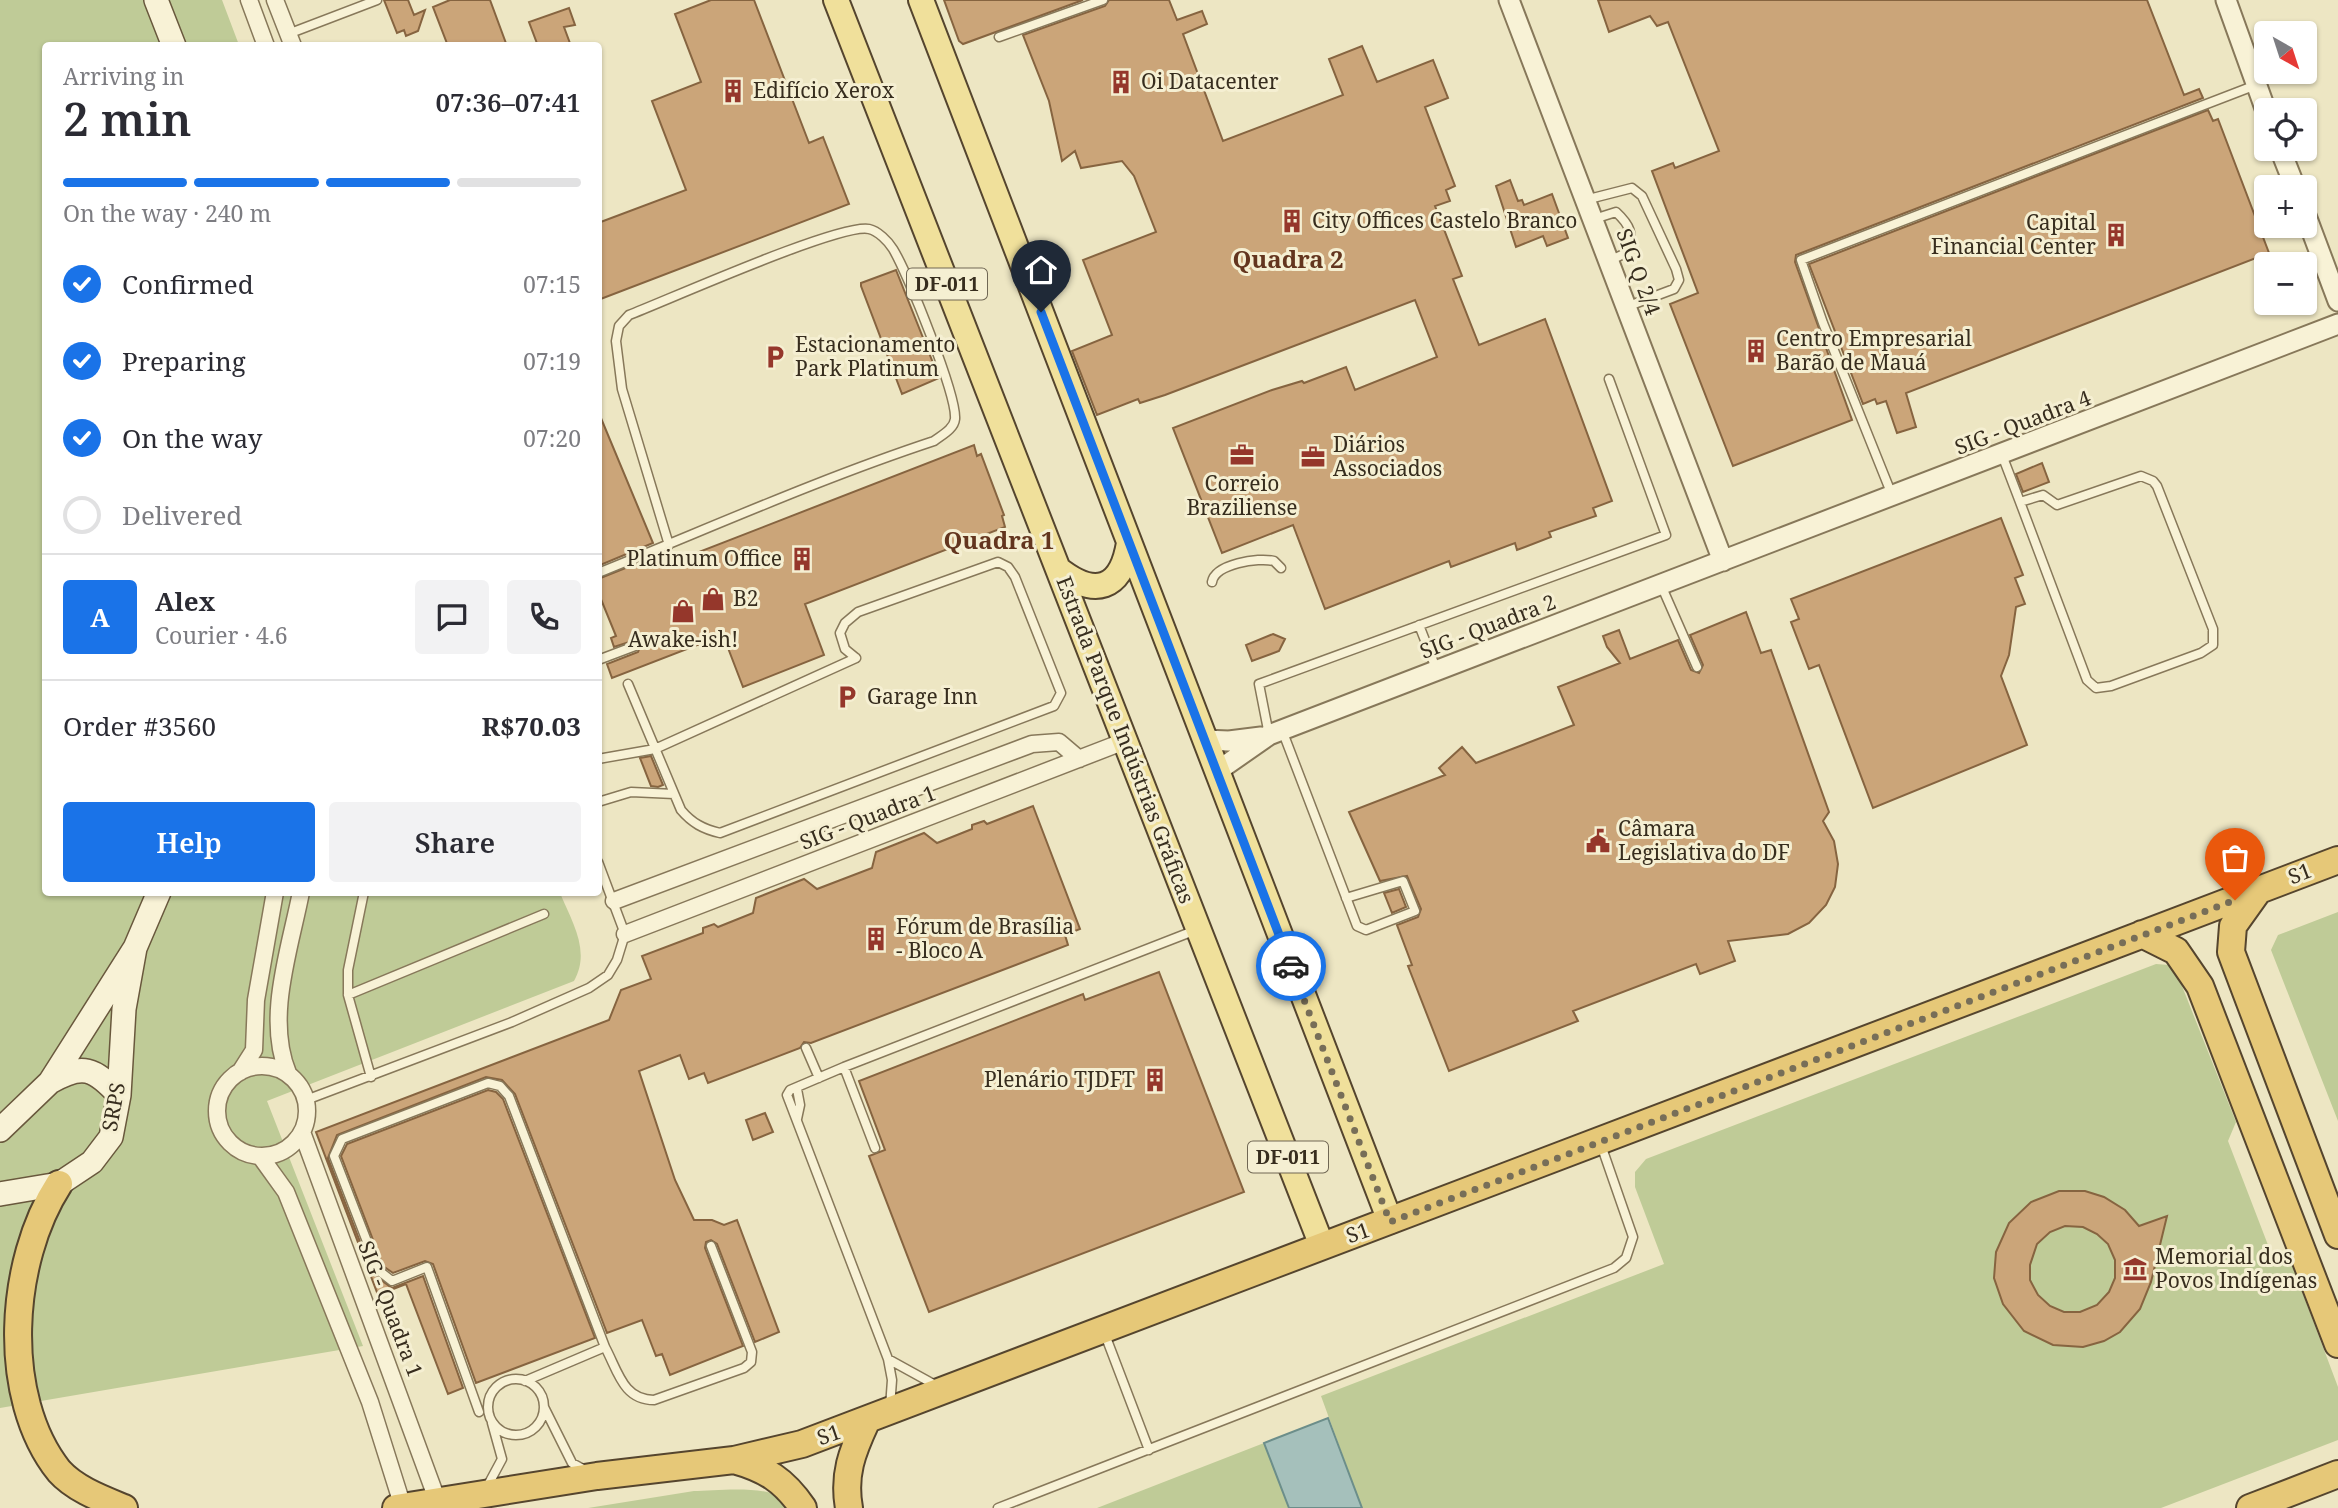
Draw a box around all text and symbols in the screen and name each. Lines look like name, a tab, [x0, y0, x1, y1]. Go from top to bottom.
north arrow	[2254, 21, 2317, 84]
map controls	[2254, 21, 2317, 315]
text: Arriving in	[63, 60, 184, 92]
place label: Oi Datacenter	[1141, 67, 1279, 95]
building icon: Oi Datacenter	[1107, 68, 1135, 96]
place label: Edifício Xerox	[753, 76, 895, 104]
building icon: Edifício Xerox	[719, 77, 747, 105]
text: 07:36–07:41	[435, 84, 581, 120]
text: 2 min	[63, 87, 191, 149]
button: locate	[2254, 98, 2317, 161]
button: +	[2254, 175, 2317, 238]
text: On the way · 240 m	[63, 197, 271, 229]
place label: City Offices Castelo Branco	[1312, 206, 1577, 234]
building icon: City Offices Castelo Branco	[1278, 207, 1306, 235]
place label: Capital Financial Center	[1931, 208, 2096, 260]
building icon: Capital Financial Center	[2102, 221, 2130, 249]
street label: SIG Q 2/4	[1610, 225, 1668, 319]
pin	[1011, 240, 1071, 312]
district label: Quadra 2	[1232, 242, 1344, 275]
icon: home	[1022, 251, 1060, 289]
button: −	[2254, 252, 2317, 315]
icon: check	[63, 265, 101, 303]
text: Confirmed	[122, 266, 254, 302]
text: 07:15	[523, 268, 581, 300]
road number: DF-011	[907, 268, 987, 300]
place label: Centro Empresarial Barão de Mauá	[1776, 324, 1972, 376]
place label: Estacionamento Park Platinum	[795, 330, 955, 382]
building icon: Centro Empresarial Barão de Mauá	[1742, 337, 1770, 365]
icon: check	[63, 342, 101, 380]
text: Preparing	[122, 343, 246, 379]
parking icon: Estacionamento Park Platinum	[761, 343, 789, 371]
text: 07:19	[523, 345, 581, 377]
street label: SIG - Quadra 4	[1951, 383, 2095, 461]
icon: check	[63, 419, 101, 457]
text: On the way	[122, 420, 262, 456]
text: 07:20	[523, 422, 581, 454]
place label: Diários Associados	[1333, 430, 1442, 482]
office icon: Correio Braziliense	[1228, 441, 1256, 469]
office icon: Diários Associados	[1299, 443, 1327, 471]
place label: Correio Braziliense	[1186, 469, 1298, 521]
text: Delivered	[122, 497, 242, 533]
district label: Quadra 1	[943, 523, 1055, 556]
place label: Platinum Office	[626, 544, 782, 572]
building icon: Platinum Office	[788, 545, 816, 573]
street label: Estrada Parque Indústrias Gráficas	[1050, 572, 1201, 907]
button: chat	[415, 580, 489, 654]
button: phone	[507, 580, 581, 654]
text: Alex	[155, 583, 215, 619]
place label: B2	[733, 584, 758, 612]
shop icon: B2	[699, 585, 727, 613]
street label: SIG - Quadra 2	[1416, 587, 1560, 665]
shop icon: Awake-ish!	[669, 597, 697, 625]
text: A	[90, 599, 110, 635]
text: Courier · 4.6	[155, 619, 288, 651]
place label: Awake-ish!	[628, 625, 738, 653]
place label: Garage Inn	[867, 682, 978, 710]
parking icon: Garage Inn	[833, 683, 861, 711]
text: Order #3560	[63, 708, 216, 744]
text: R$70.03	[481, 708, 581, 744]
street label: SIG - Quadra 1	[796, 778, 940, 856]
button: Help	[63, 802, 315, 882]
button: Share	[329, 802, 581, 882]
place label: Câmara Legislativa do DF	[1618, 814, 1790, 866]
public building icon: Câmara Legislativa do DF	[1584, 827, 1612, 855]
pin	[2205, 828, 2265, 900]
icon: bag	[2216, 839, 2254, 877]
street label: S1	[2284, 856, 2315, 890]
place label: Fórum de Brasília - Bloco A	[896, 912, 1074, 964]
building icon: Fórum de Brasília - Bloco A	[862, 925, 890, 953]
courier	[1256, 931, 1326, 1001]
icon: car	[1272, 947, 1310, 985]
place label: Plenário TJDFT	[984, 1065, 1135, 1093]
building icon: Plenário TJDFT	[1141, 1066, 1169, 1094]
street label: SRPS	[95, 1080, 131, 1134]
road number: DF-011	[1248, 1142, 1328, 1172]
street label: S1	[1342, 1215, 1373, 1249]
street label: SIG - Quadra 1	[352, 1237, 430, 1381]
place label: Memorial dos Povos Indígenas	[2155, 1242, 2317, 1294]
museum icon: Memorial dos Povos Indígenas	[2121, 1255, 2149, 1283]
street label: S1	[813, 1417, 844, 1451]

